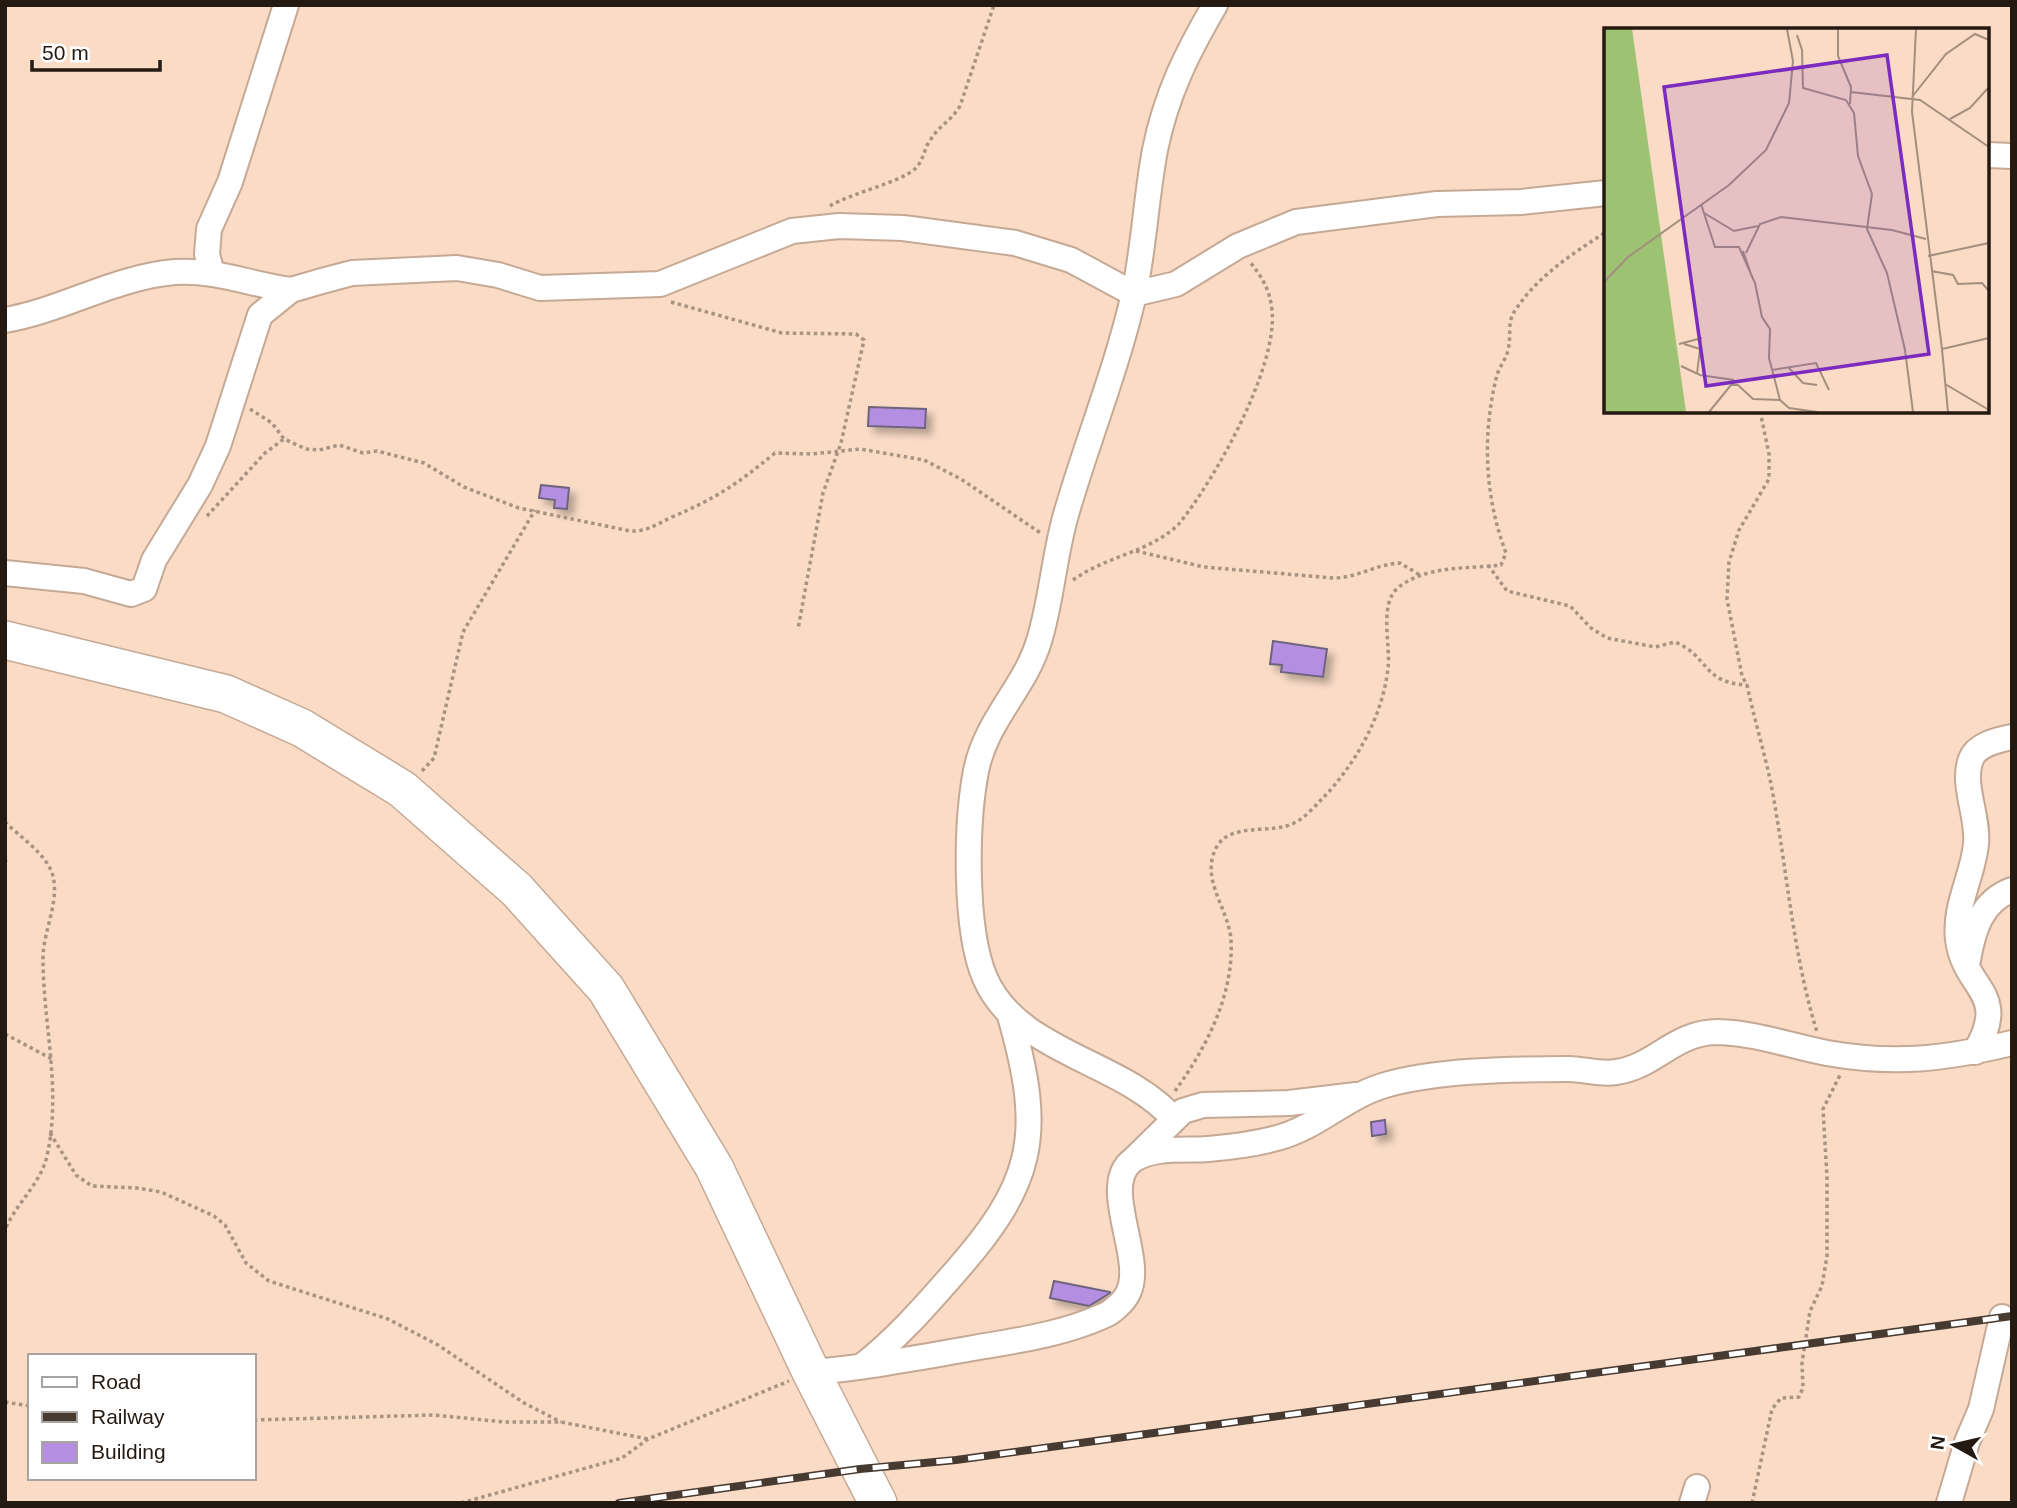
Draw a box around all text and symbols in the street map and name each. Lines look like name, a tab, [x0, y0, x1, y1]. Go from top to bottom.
scale bar	[32, 28, 159, 72]
inset map	[1604, 28, 1989, 413]
text: 50 m	[42, 41, 89, 64]
legend	[28, 1354, 256, 1480]
text: Road	[91, 1370, 141, 1393]
text: Railway	[91, 1405, 165, 1428]
north arrow	[1919, 1410, 1989, 1480]
text: N	[1926, 1434, 1949, 1451]
text: Building	[91, 1440, 166, 1463]

